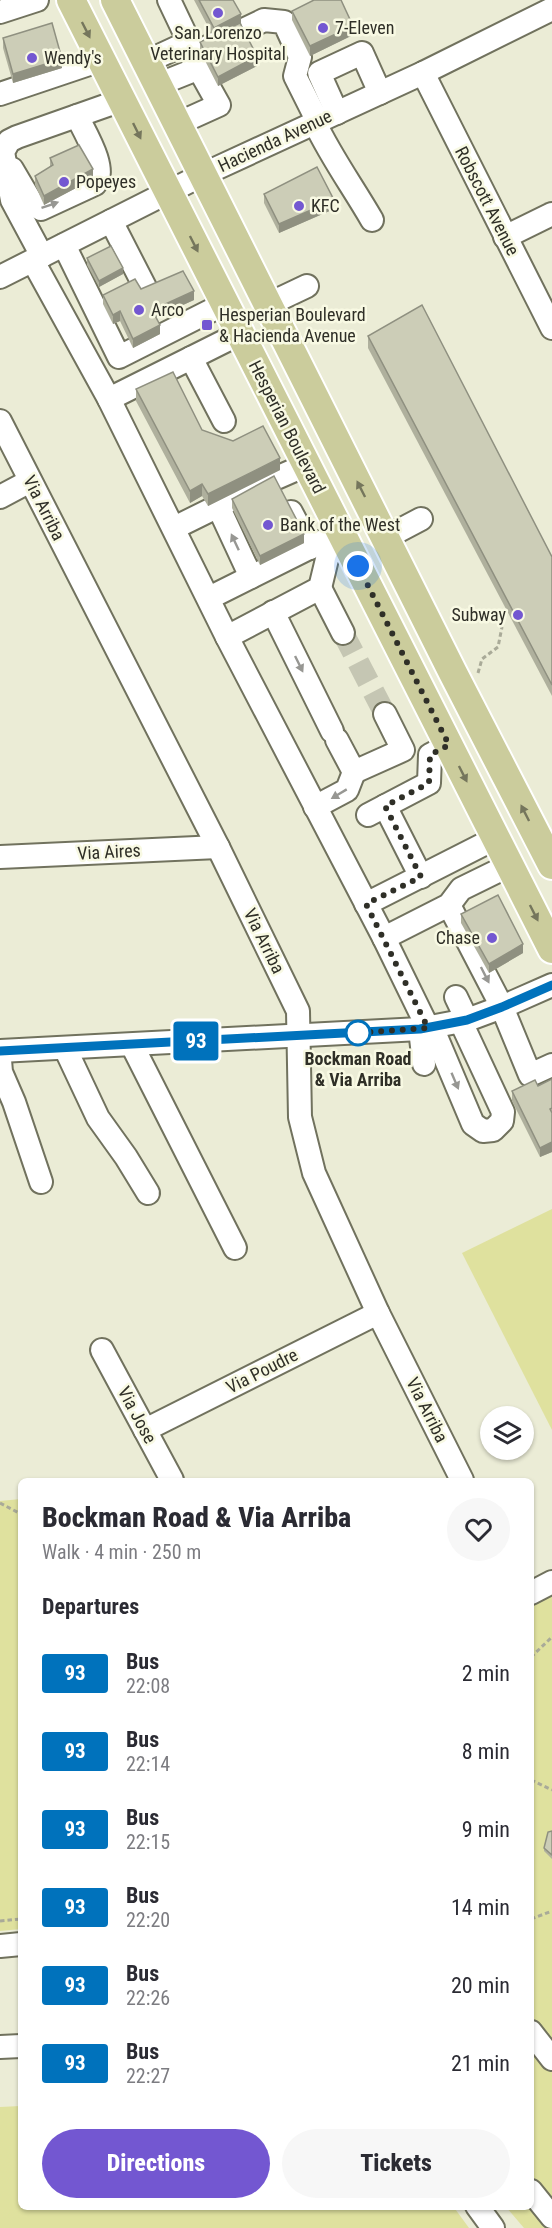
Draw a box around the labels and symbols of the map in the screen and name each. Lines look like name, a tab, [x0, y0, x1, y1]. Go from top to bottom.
marker: San Lorenzo Veterinary Hospital	[211, 6, 225, 20]
place label: 7-Eleven	[335, 17, 395, 38]
one-way arrow	[81, 21, 91, 39]
marker: 7-Eleven	[316, 21, 330, 35]
place label: San Lorenzo Veterinary Hospital	[150, 22, 286, 64]
place label: Wendy's	[44, 47, 102, 68]
marker: Wendy's	[25, 51, 39, 65]
street label: Hacienda Avenue	[215, 105, 335, 176]
one-way arrow	[132, 123, 142, 140]
street label: Robscott Avenue	[451, 143, 524, 259]
place label: Popeyes	[76, 171, 136, 192]
marker: Popeyes	[57, 175, 71, 189]
place label: KFC	[311, 195, 340, 216]
marker: KFC	[292, 199, 306, 213]
one-way arrow	[41, 200, 59, 210]
one-way arrow	[189, 236, 199, 253]
place label: Arco	[151, 299, 184, 320]
marker: Arco	[132, 303, 146, 317]
place label: Hesperian Boulevard & Hacienda Avenue	[219, 304, 366, 346]
marker: Hesperian Boulevard & Hacienda Avenue	[200, 318, 214, 332]
street label: Hesperian Boulevard	[245, 357, 330, 497]
street label: Via Arriba	[19, 472, 70, 544]
one-way arrow	[356, 481, 365, 498]
place label: Bank of the West	[280, 514, 400, 535]
marker: Bank of the West	[261, 518, 275, 532]
one-way arrow	[230, 533, 239, 550]
your location	[343, 551, 373, 581]
place label: Subway	[451, 604, 506, 625]
marker: Subway	[511, 608, 525, 622]
one-way arrow	[294, 656, 304, 673]
one-way arrow	[459, 765, 468, 782]
one-way arrow	[330, 789, 347, 799]
one-way arrow	[520, 804, 530, 821]
street label: Via Aires	[77, 839, 141, 864]
street label: Via Arriba	[240, 905, 289, 977]
one-way arrow	[529, 905, 539, 922]
place label: Chase	[436, 927, 480, 948]
marker: Chase	[485, 931, 499, 945]
one-way arrow	[480, 967, 490, 984]
marker: Bockman Road & Via Arriba	[345, 1020, 371, 1046]
line badge: 93	[169, 1022, 223, 1060]
place label: Bockman Road & Via Arriba	[304, 1048, 412, 1090]
one-way arrow	[451, 1072, 460, 1090]
street label: Via Poudre	[223, 1344, 301, 1397]
street label: Via Arriba	[402, 1374, 453, 1446]
street label: Via Jose	[114, 1383, 161, 1447]

